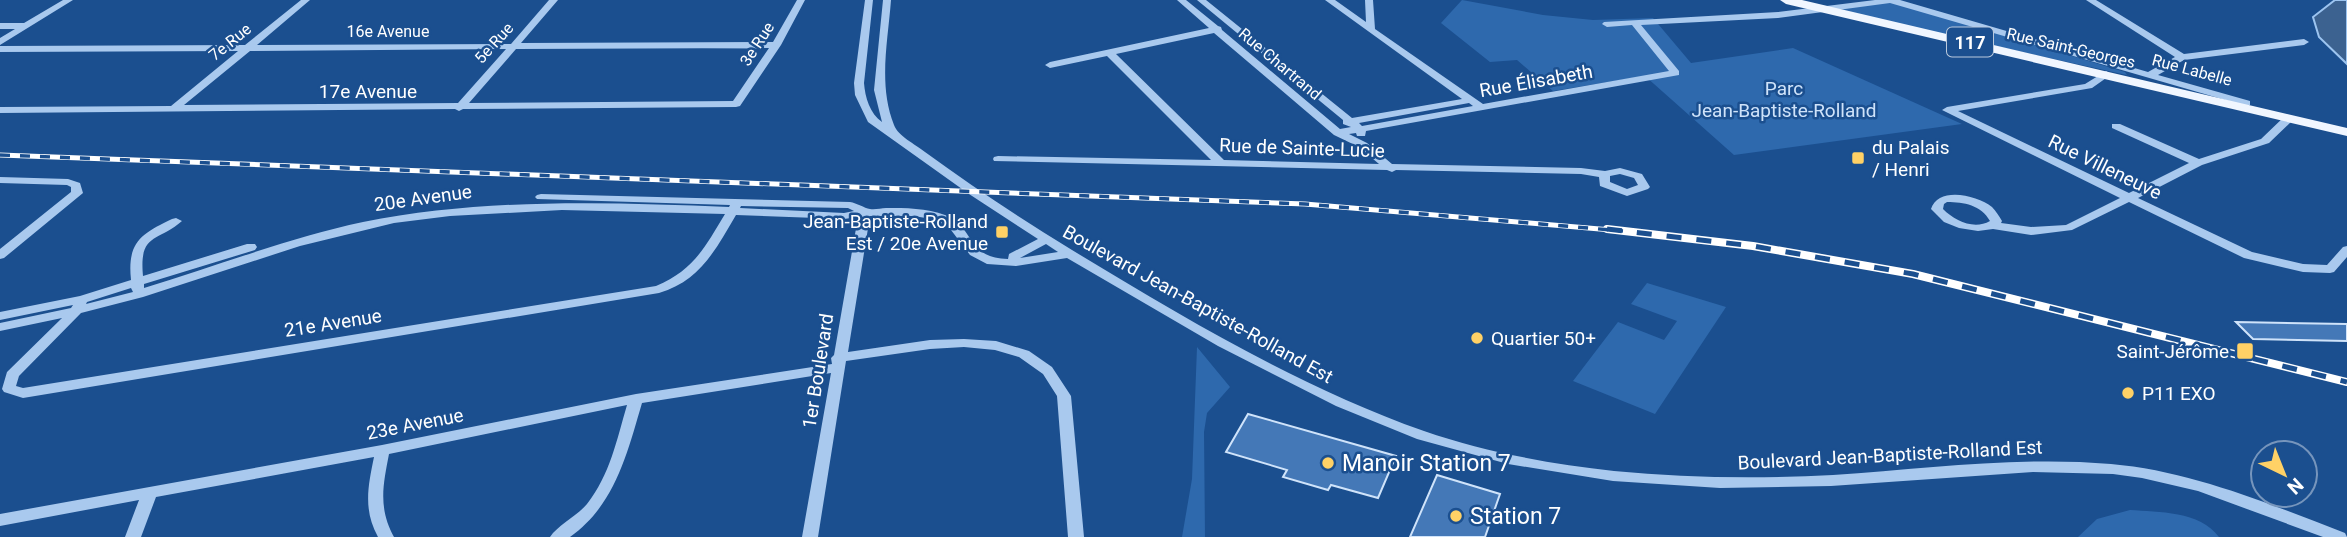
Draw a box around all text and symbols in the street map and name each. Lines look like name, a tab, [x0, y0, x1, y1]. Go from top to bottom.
street label: 3e Rue	[736, 18, 778, 70]
street label: 7e Rue	[205, 19, 255, 65]
street label: 5e Rue	[471, 19, 517, 67]
street label: 16e Avenue	[347, 22, 429, 41]
street label: Rue Chartrand	[1235, 24, 1325, 104]
street label: Rue Saint-Georges	[2005, 24, 2137, 72]
road number: 117	[1947, 28, 1993, 56]
street label: Rue Labelle	[2150, 50, 2234, 90]
street label: Rue Élisabeth	[1478, 60, 1594, 102]
park label: Parc Jean-Baptiste-Rolland	[1692, 77, 1877, 122]
street label: 17e Avenue	[319, 80, 417, 103]
street label: Rue Villeneuve	[2045, 130, 2165, 204]
street label: Rue de Sainte-Lucie	[1219, 134, 1385, 162]
place label: du Palais / Henri	[1872, 136, 1950, 181]
marker: du Palais / Henri	[1850, 150, 1866, 166]
street label: 20e Avenue	[373, 180, 473, 216]
place label: Jean-Baptiste-Rolland Est / 20e Avenue	[803, 210, 988, 255]
street label: Boulevard Jean-Baptiste-Rolland Est	[1059, 220, 1337, 388]
marker: Jean-Baptiste-Rolland Est / 20e Avenue	[994, 224, 1010, 240]
street label: 21e Avenue	[283, 304, 383, 342]
street label: 1er Boulevard	[798, 312, 838, 430]
place label: Quartier 50+	[1491, 327, 1596, 350]
marker: Quartier 50+	[1469, 330, 1485, 346]
place label: Saint-Jérôme	[2116, 340, 2229, 363]
marker: Saint-Jérôme	[2235, 341, 2255, 361]
place label: P11 EXO	[2142, 382, 2216, 405]
marker: P11 EXO	[2120, 385, 2136, 401]
street label: 23e Avenue	[365, 403, 465, 445]
street label: Boulevard Jean-Baptiste-Rolland Est	[1737, 436, 2043, 474]
north arrow	[2249, 439, 2319, 509]
place label: Manoir Station 7	[1342, 450, 1511, 477]
marker: Manoir Station 7	[1320, 455, 1336, 471]
text: N	[2283, 473, 2308, 499]
place label: Station 7	[1470, 503, 1561, 530]
marker: Station 7	[1448, 508, 1464, 524]

